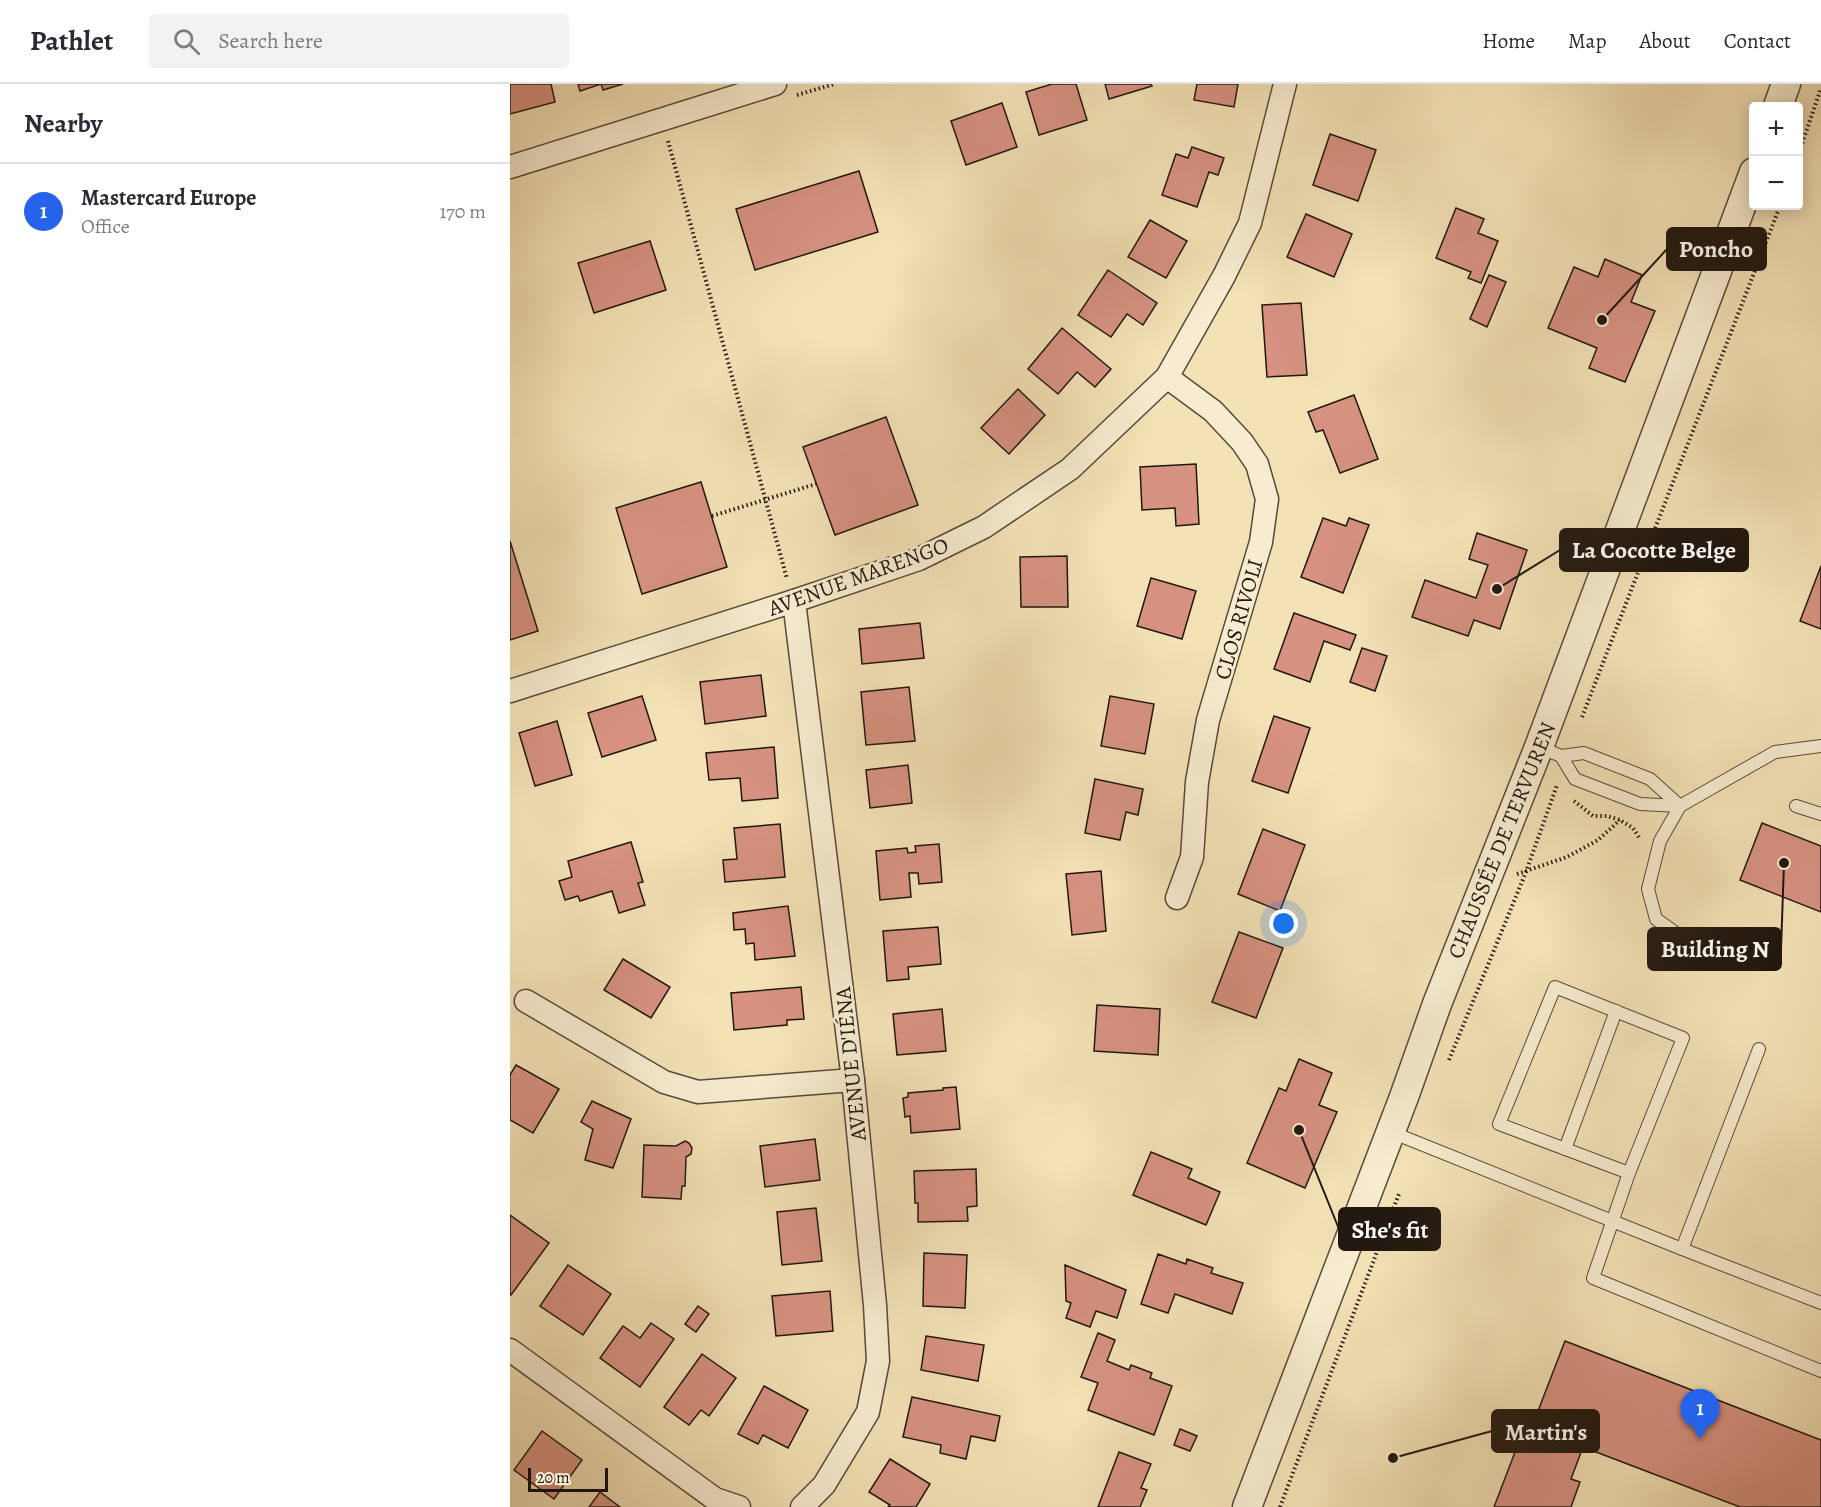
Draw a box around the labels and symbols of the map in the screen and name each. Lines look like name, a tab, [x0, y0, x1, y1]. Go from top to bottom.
callout: Poncho	[1667, 228, 1766, 270]
text: Poncho	[1679, 233, 1753, 265]
callout: La Cocotte Belge	[1560, 529, 1748, 571]
street label: AVENUE MARENGO	[763, 530, 953, 624]
text: La Cocotte Belge	[1572, 534, 1736, 566]
street label: CLOS RIVOLI	[1207, 555, 1270, 683]
street label: CHAUSSÉE DE TERVUREN	[1441, 717, 1563, 963]
your location	[1269, 909, 1298, 938]
callout: Building N	[1648, 928, 1781, 970]
text: Building N	[1661, 933, 1770, 965]
street label: AVENUE D'IÉNA	[828, 984, 874, 1143]
callout: She's fit	[1339, 1208, 1440, 1250]
text: She's fit	[1351, 1214, 1429, 1246]
pin: 1	[1680, 1390, 1720, 1439]
callout: Martin's	[1492, 1410, 1599, 1452]
text: Martin's	[1505, 1416, 1587, 1448]
scale bar	[528, 1465, 608, 1492]

